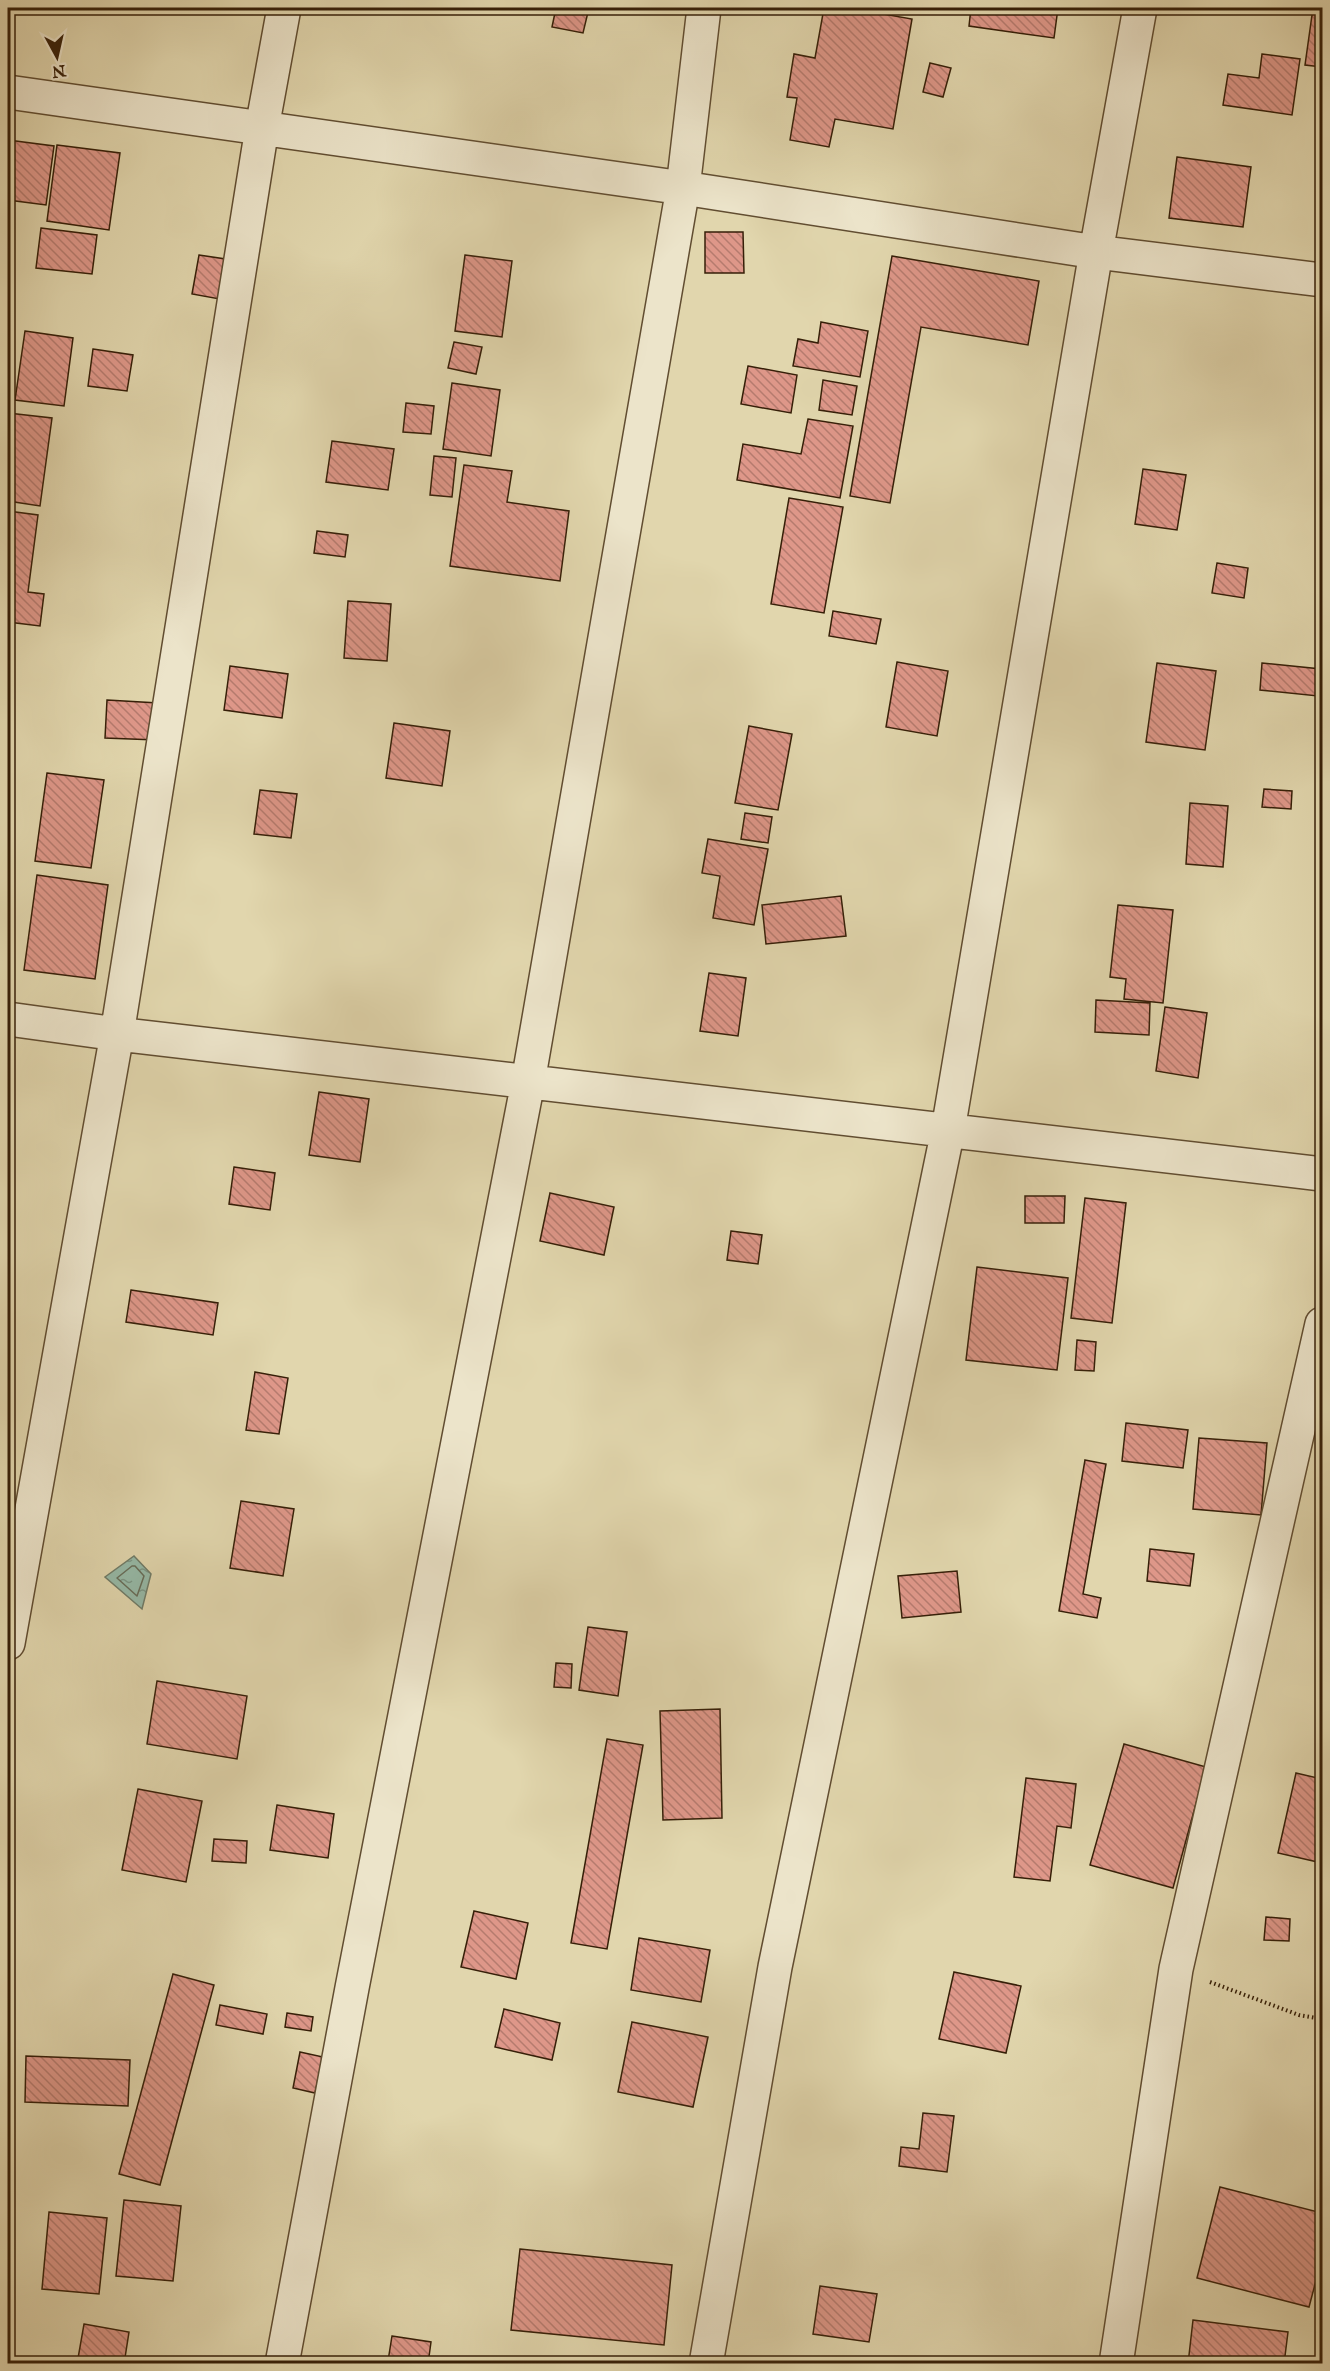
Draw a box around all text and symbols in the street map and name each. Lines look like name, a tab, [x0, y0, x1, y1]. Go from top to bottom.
north arrow	[27, 27, 87, 87]
text: N	[50, 59, 68, 81]

